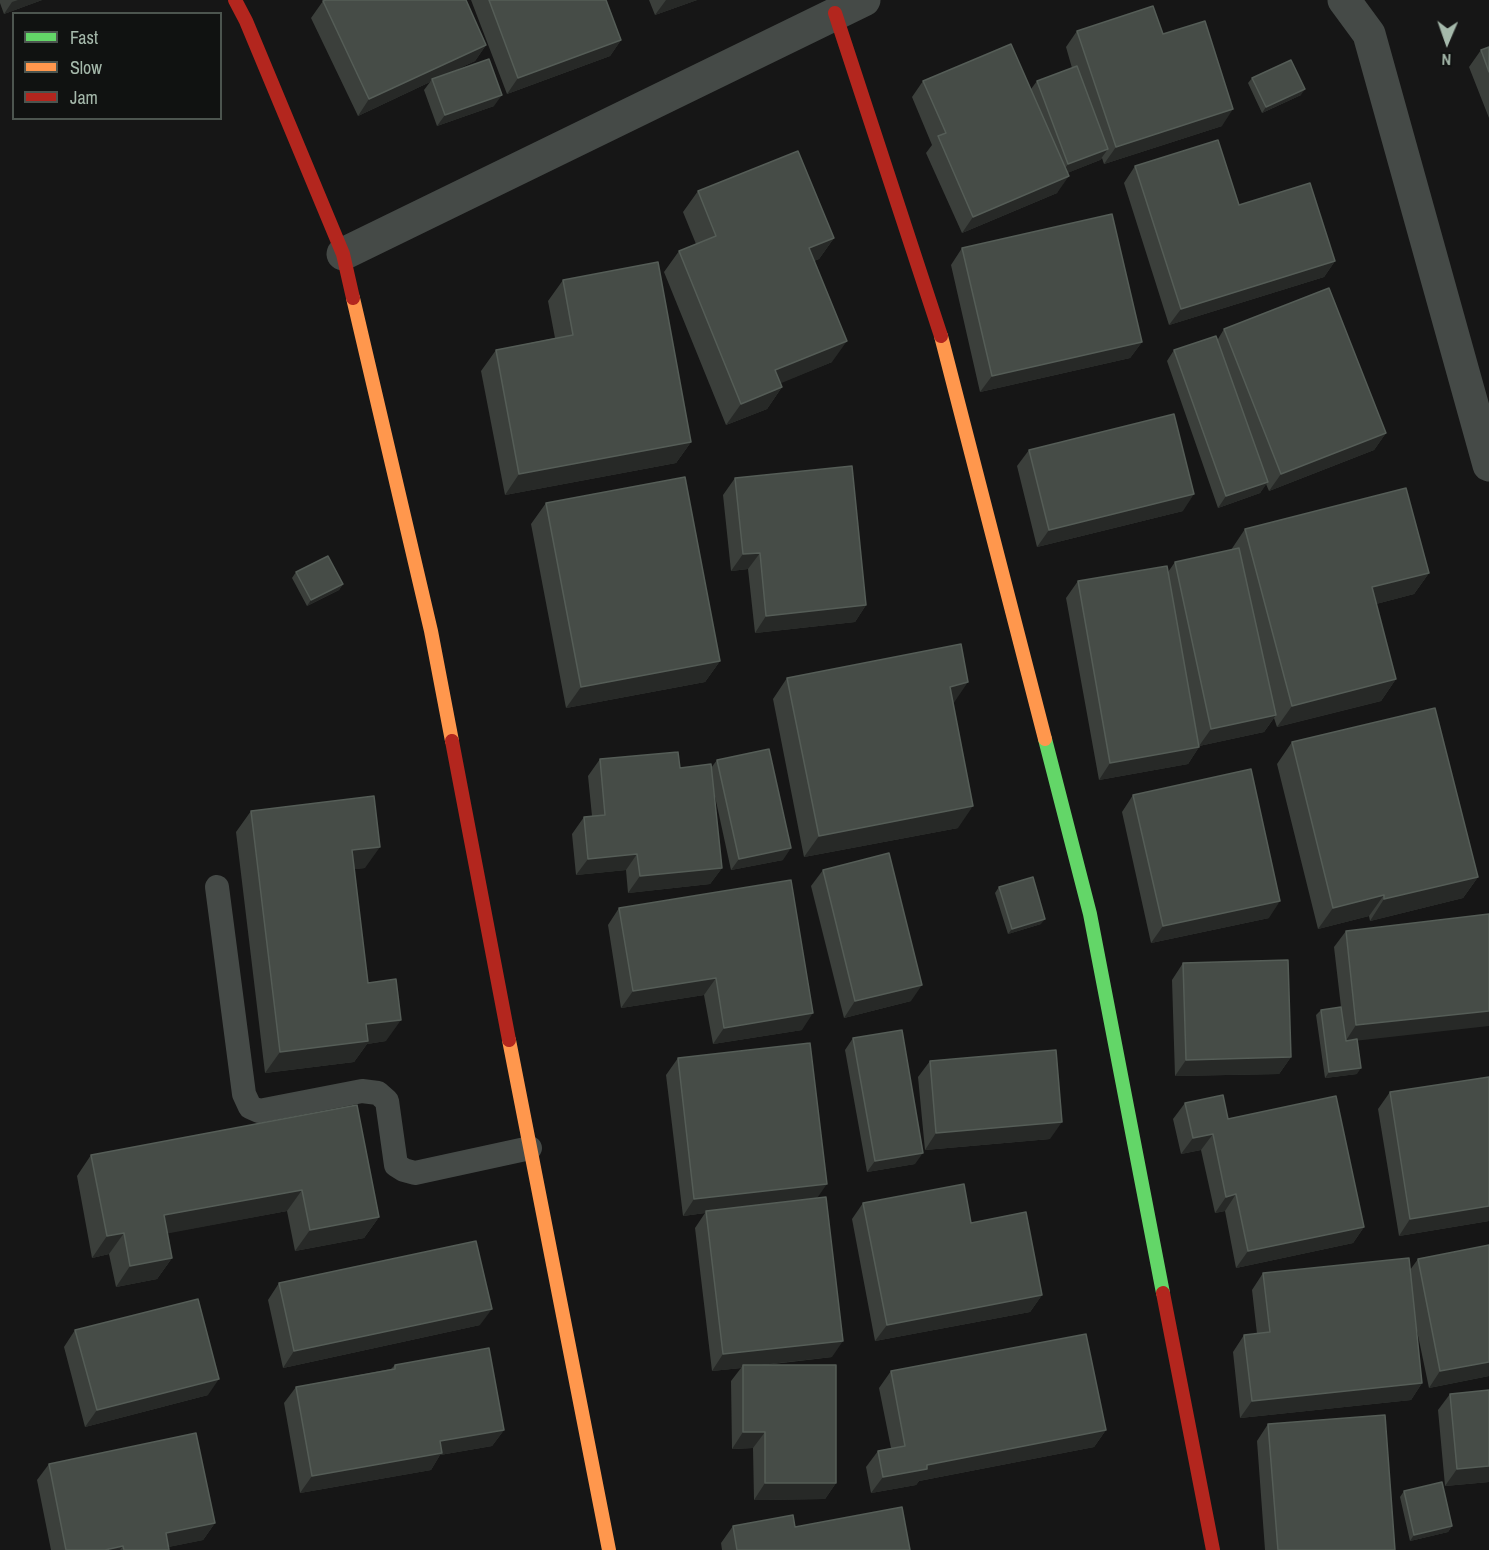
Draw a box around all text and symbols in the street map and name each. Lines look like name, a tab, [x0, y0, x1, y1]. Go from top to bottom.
legend	[12, 12, 222, 120]
north arrow	[1417, 12, 1477, 72]
text: Fast	[70, 25, 98, 50]
text: N	[1441, 49, 1452, 71]
text: Slow	[70, 55, 102, 80]
text: Jam	[70, 85, 98, 110]

